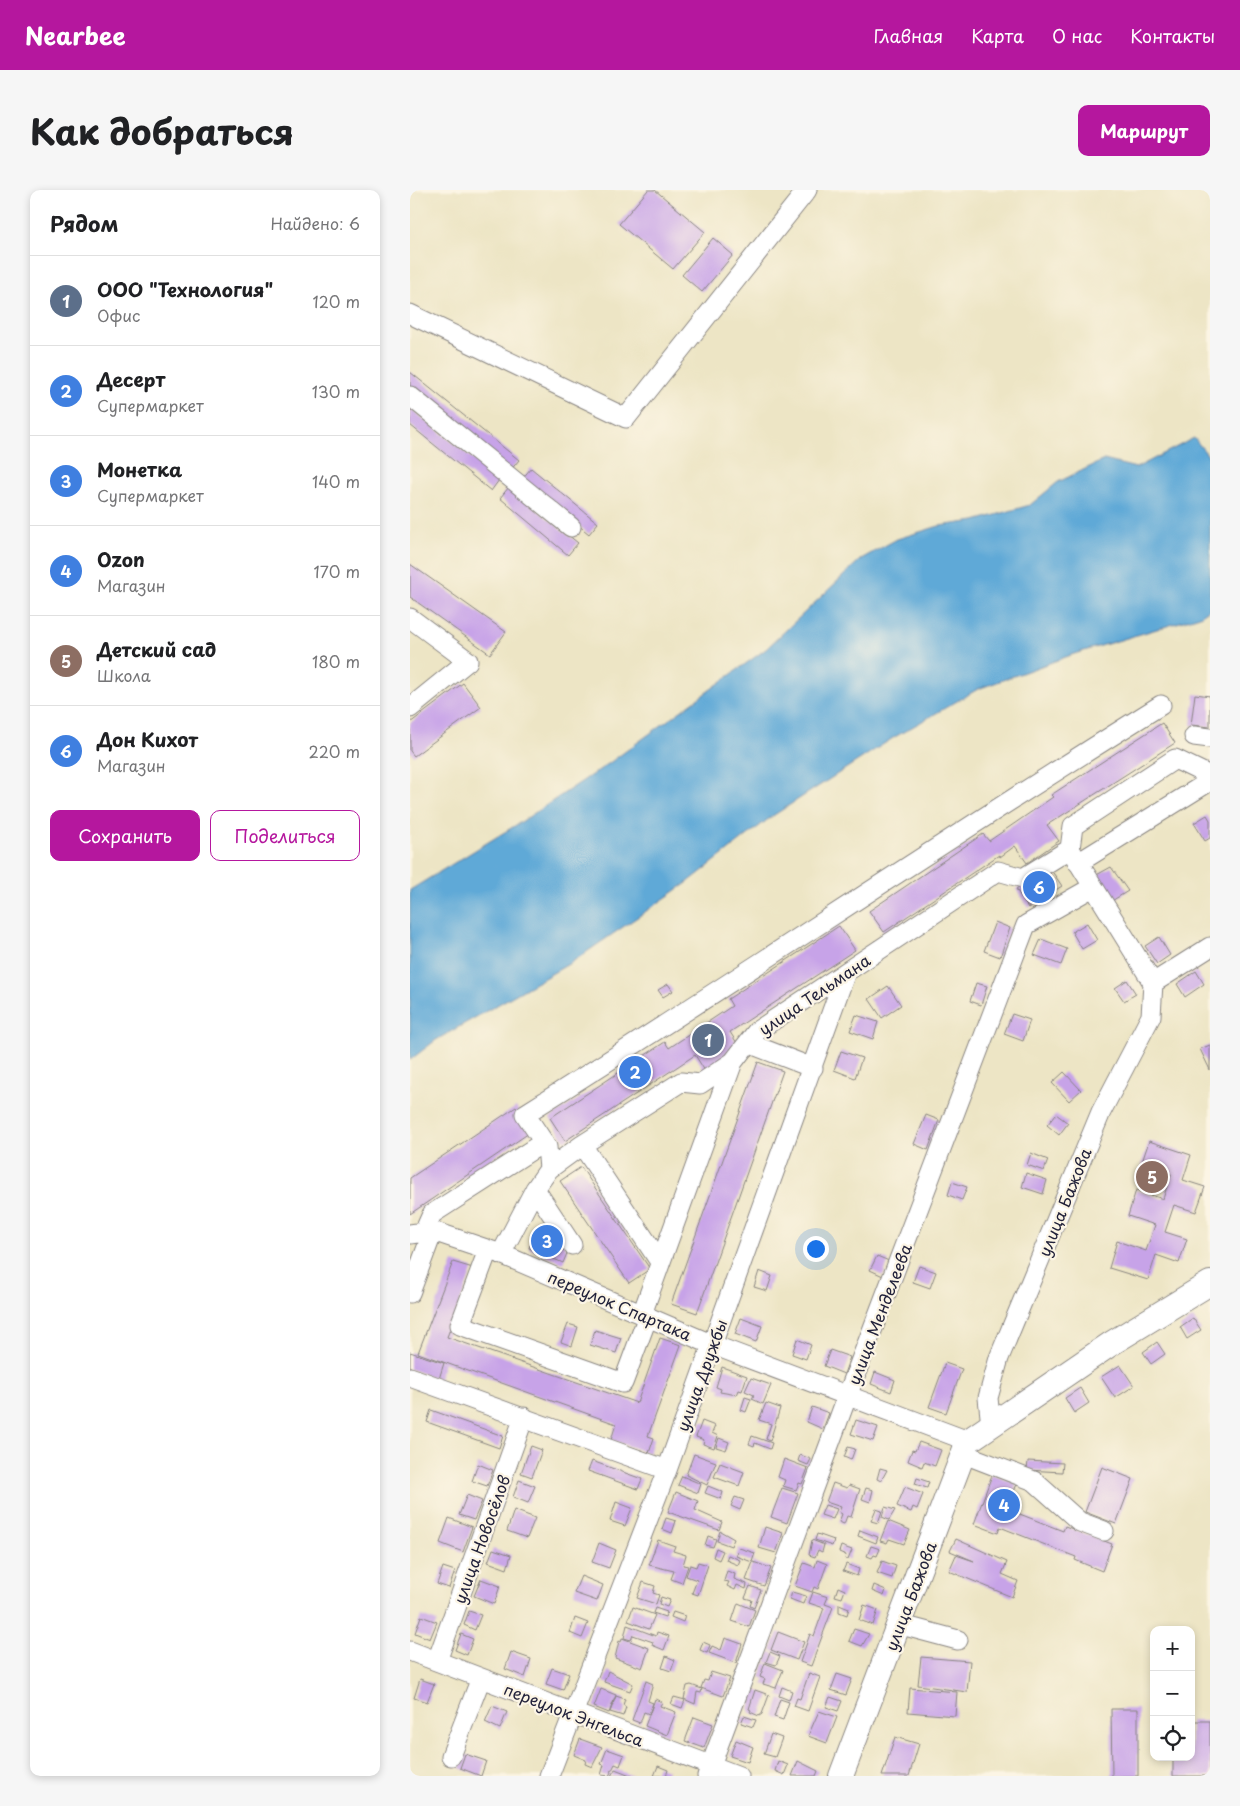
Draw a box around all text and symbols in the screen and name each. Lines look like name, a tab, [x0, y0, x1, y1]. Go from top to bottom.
text: Nearbee	[25, 17, 126, 53]
text: Главная	[874, 22, 943, 49]
text: Карта	[971, 22, 1024, 49]
text: О нас	[1052, 22, 1102, 49]
text: Контакты	[1130, 22, 1215, 49]
text: Как добраться	[30, 104, 294, 157]
button: Маршрут	[1078, 105, 1210, 156]
text: Рядом	[50, 207, 118, 239]
text: Найдено: 6	[270, 211, 360, 235]
text: ООО "Технология"	[97, 275, 273, 303]
text: 1	[62, 289, 70, 313]
text: 120 m	[313, 289, 360, 313]
text: Офис	[97, 303, 140, 327]
text: Десерт	[97, 365, 165, 393]
text: 2	[60, 379, 72, 403]
text: 130 m	[312, 379, 360, 403]
text: Супермаркет	[97, 393, 204, 417]
text: Монетка	[97, 455, 182, 483]
text: 3	[61, 469, 71, 493]
text: 140 m	[312, 469, 360, 493]
text: Супермаркет	[97, 483, 204, 507]
text: Ozon	[97, 545, 145, 573]
text: 4	[61, 559, 71, 583]
text: 170 m	[314, 559, 360, 583]
text: Магазин	[97, 573, 166, 597]
text: Детский сад	[97, 635, 216, 663]
text: 5	[61, 649, 71, 673]
text: 180 m	[312, 649, 360, 673]
text: Школа	[97, 663, 151, 687]
text: Дон Кихот	[97, 725, 198, 753]
text: 6	[60, 739, 72, 763]
text: 220 m	[309, 739, 360, 763]
text: Магазин	[97, 753, 166, 777]
button: Сохранить	[50, 810, 200, 861]
button: Поделиться	[210, 810, 360, 861]
pin: 6	[1023, 868, 1055, 906]
street label: улица Тельмана	[753, 948, 875, 1040]
pin: 1	[692, 1021, 724, 1059]
pin: 2	[619, 1053, 651, 1091]
street label: улица Бажова	[1031, 1144, 1097, 1260]
pin: 5	[1136, 1158, 1168, 1196]
pin: 3	[531, 1222, 563, 1260]
your location	[803, 1236, 829, 1262]
street label: улица Менделеева	[841, 1240, 917, 1388]
street label: переулок Спартака	[545, 1264, 695, 1346]
street label: улица Дружбы	[670, 1316, 732, 1434]
street label: улица Новосёлов	[447, 1471, 515, 1607]
pin: 4	[988, 1486, 1020, 1524]
street label: улица Бажова	[878, 1538, 942, 1654]
map controls	[1150, 1626, 1195, 1761]
button: +	[1150, 1626, 1195, 1671]
button: −	[1150, 1671, 1195, 1716]
street label: переулок Энгельса	[501, 1676, 647, 1752]
button: locate	[1150, 1716, 1195, 1761]

